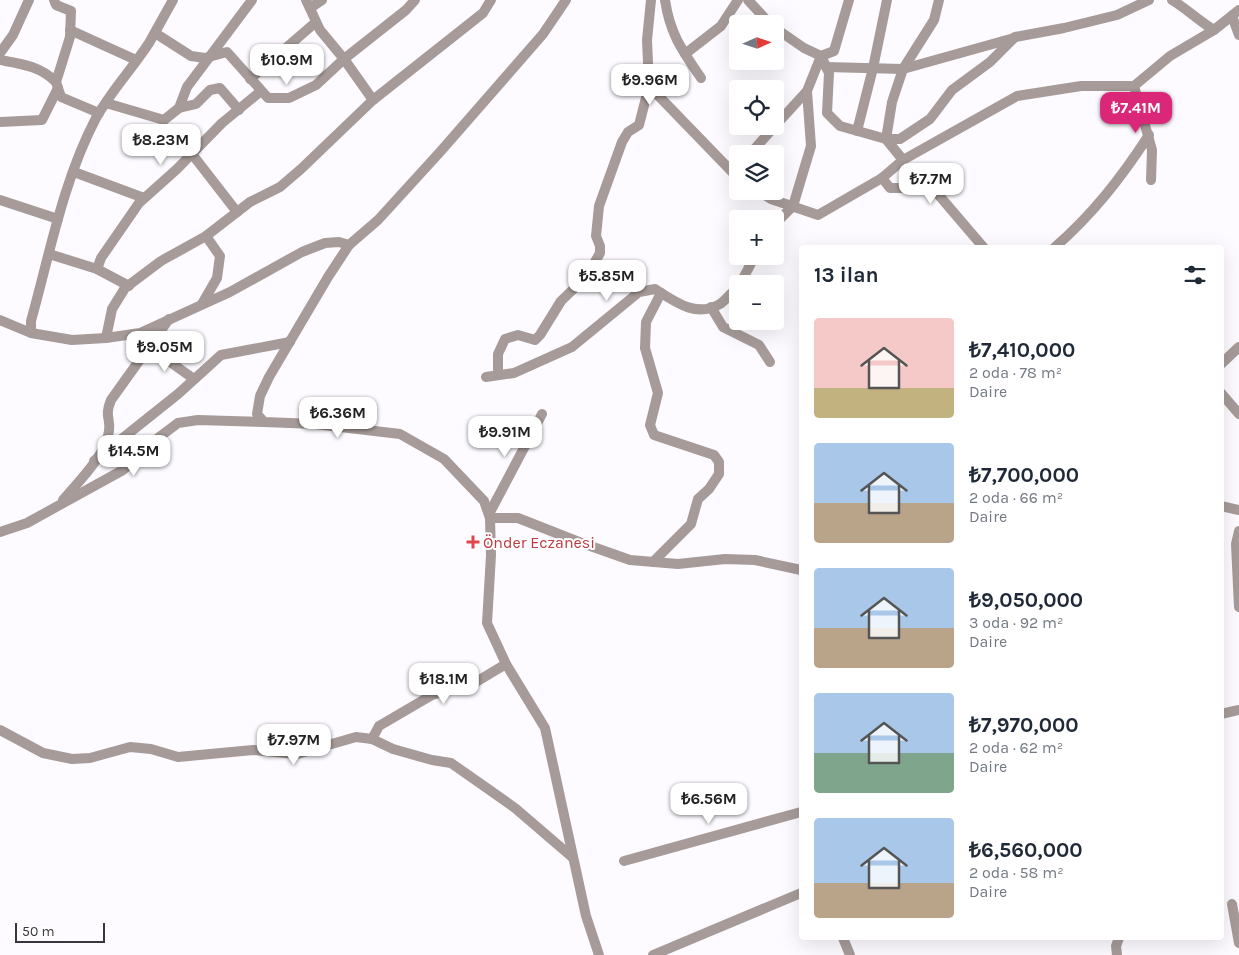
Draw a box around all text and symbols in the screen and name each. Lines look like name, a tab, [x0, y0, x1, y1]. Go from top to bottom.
north arrow	[729, 15, 784, 70]
map controls	[729, 15, 784, 330]
pin: ₺10.9M	[246, 44, 328, 86]
text: ₺10.9M	[261, 50, 313, 69]
pin: ₺9.96M	[609, 64, 691, 106]
text: ₺9.96M	[622, 70, 678, 89]
button: locate	[729, 80, 784, 135]
pin: ₺7.41M	[1095, 92, 1177, 134]
text: ₺7.41M	[1111, 98, 1161, 117]
pin: ₺8.23M	[120, 124, 202, 166]
text: ₺8.23M	[133, 130, 189, 149]
button: layers	[729, 145, 784, 200]
pin: ₺7.7M	[896, 162, 966, 205]
text: ₺7.7M	[910, 169, 952, 188]
button: +	[729, 210, 784, 265]
pin: ₺5.85M	[566, 260, 648, 302]
icon: filters	[1181, 261, 1209, 289]
text: 13 ilan	[814, 263, 879, 287]
text: ₺5.85M	[579, 266, 635, 285]
button: −	[729, 275, 784, 330]
pin: ₺9.05M	[124, 330, 206, 373]
text: ₺9.05M	[137, 337, 193, 356]
icon: home	[854, 338, 914, 398]
text: ₺7,410,000	[969, 338, 1075, 362]
text: 2 oda · 78 m²	[969, 363, 1062, 382]
text: Daire	[969, 382, 1007, 401]
pin: ₺6.36M	[297, 396, 379, 439]
text: ₺6.36M	[310, 403, 366, 422]
pin: ₺9.91M	[464, 416, 546, 458]
text: ₺9.91M	[479, 422, 531, 441]
pin: ₺14.5M	[93, 434, 175, 477]
text: ₺14.5M	[108, 441, 160, 460]
icon: home	[854, 463, 914, 523]
text: ₺7,700,000	[969, 463, 1079, 487]
text: 2 oda · 66 m²	[969, 488, 1063, 507]
text: Daire	[969, 507, 1007, 526]
place label: Önder Eczanesi	[483, 533, 595, 552]
marker: Önder Eczanesi	[467, 536, 479, 548]
icon: home	[854, 588, 914, 648]
text: ₺9,050,000	[969, 588, 1083, 612]
text: 3 oda · 92 m²	[969, 613, 1063, 632]
text: Daire	[969, 632, 1007, 651]
pin: ₺18.1M	[403, 662, 485, 705]
text: ₺18.1M	[420, 669, 468, 688]
icon: home	[854, 713, 914, 773]
text: ₺7,970,000	[969, 713, 1078, 737]
pin: ₺7.97M	[253, 724, 335, 766]
text: ₺7.97M	[268, 730, 320, 749]
text: 2 oda · 62 m²	[969, 738, 1063, 757]
text: Daire	[969, 757, 1007, 776]
pin: ₺6.56M	[668, 782, 750, 825]
text: ₺6.56M	[681, 789, 737, 808]
icon: home	[854, 838, 914, 898]
text: ₺6,560,000	[969, 838, 1082, 862]
text: 2 oda · 58 m²	[969, 863, 1064, 882]
text: Daire	[969, 882, 1007, 901]
scale bar	[15, 920, 105, 943]
text: 50 m	[22, 923, 55, 940]

